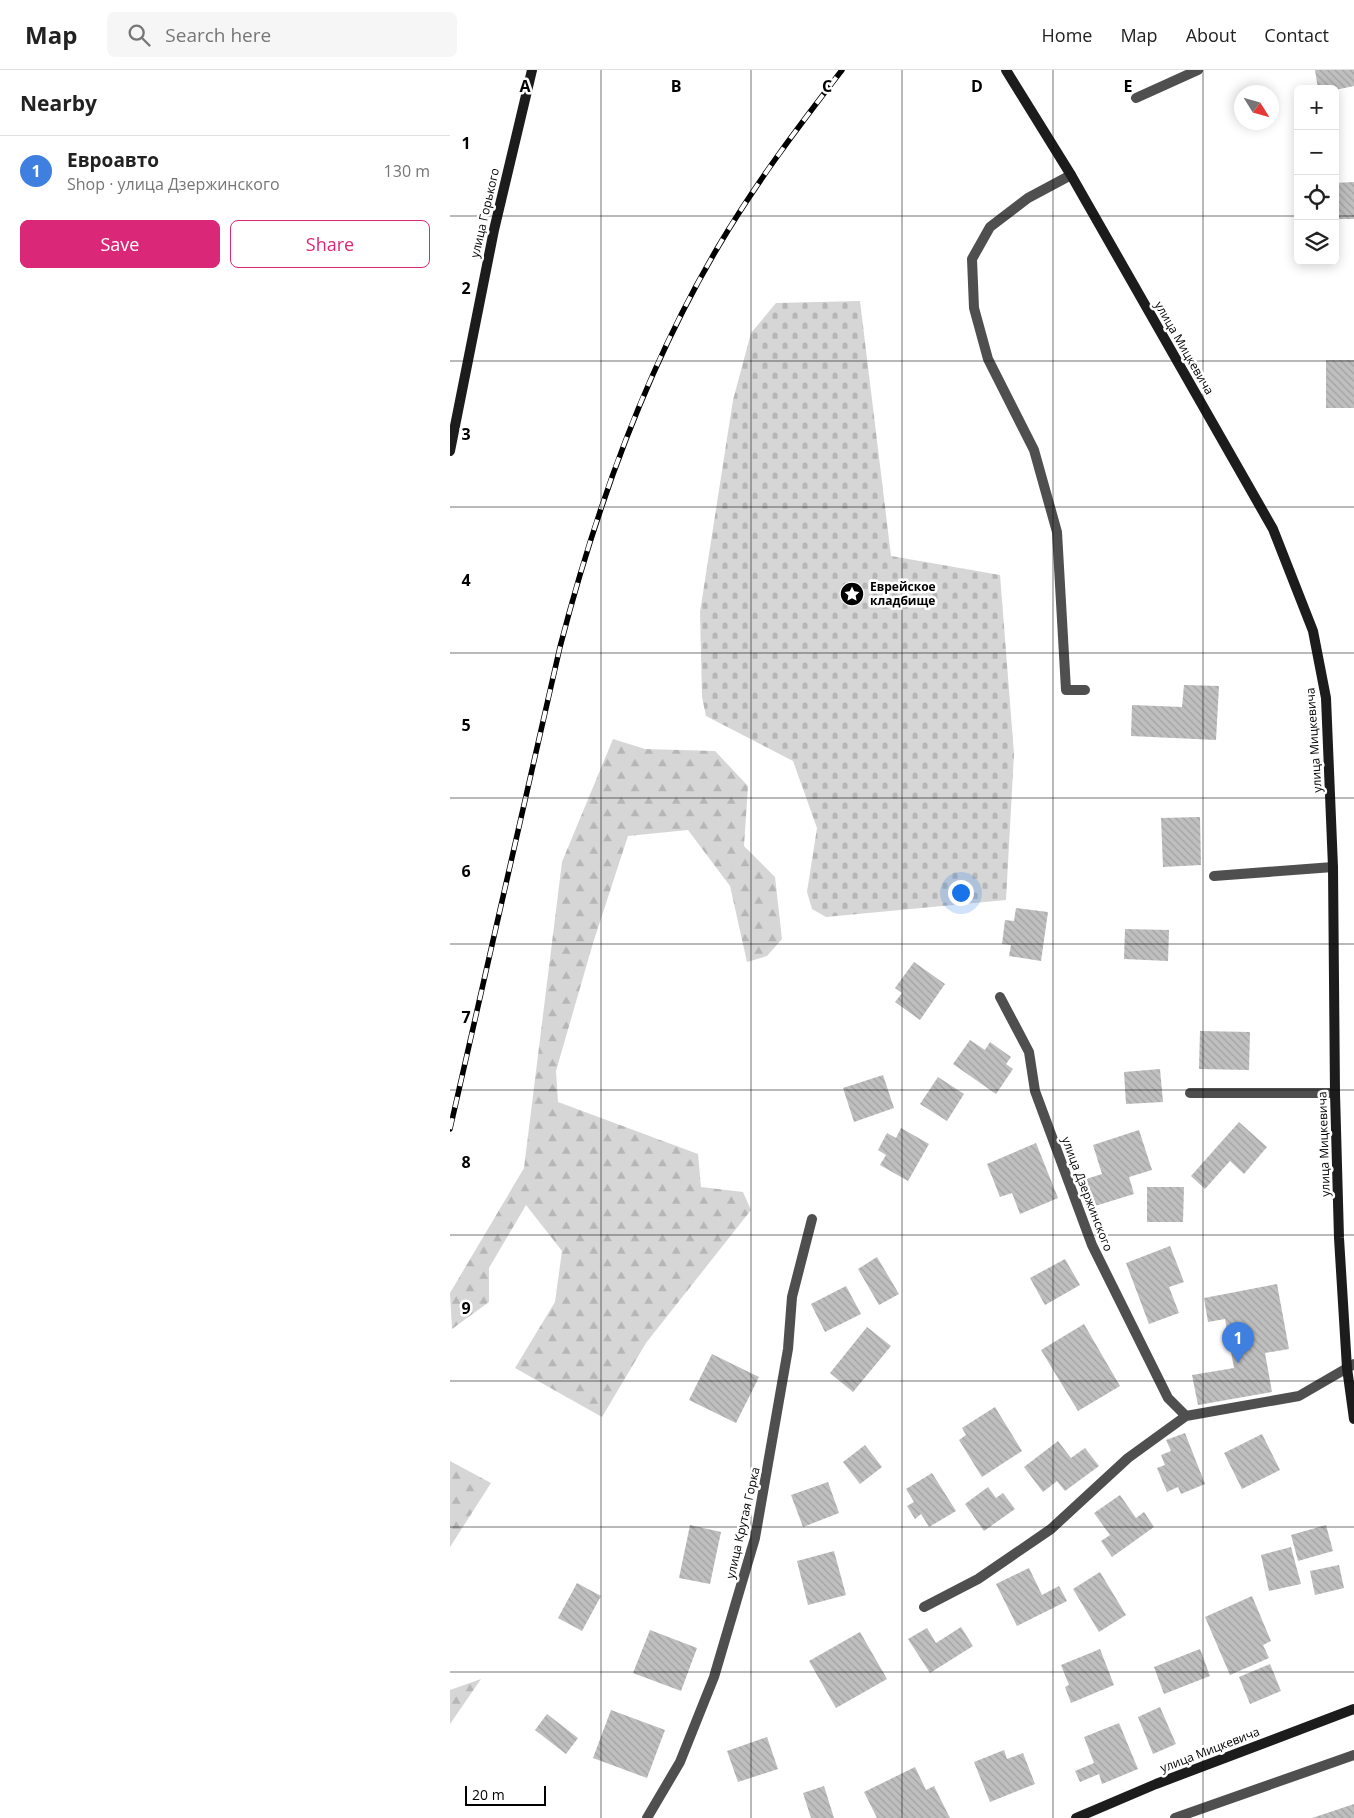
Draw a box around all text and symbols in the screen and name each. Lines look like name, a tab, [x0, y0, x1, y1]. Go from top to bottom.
search box	[107, 12, 457, 57]
text: Map	[25, 18, 77, 51]
icon: search	[125, 21, 153, 49]
text: Search here	[165, 22, 271, 48]
text: Home	[1042, 23, 1092, 47]
text: Map	[1120, 23, 1158, 47]
text: About	[1186, 23, 1236, 47]
text: Contact	[1264, 23, 1329, 47]
text: A	[519, 75, 531, 97]
text: B	[671, 75, 681, 97]
text: C	[822, 75, 832, 97]
text: D	[971, 75, 983, 97]
text: E	[1124, 75, 1133, 97]
north arrow	[1234, 85, 1279, 130]
map controls	[1294, 85, 1339, 265]
button: +	[1294, 85, 1339, 130]
text: Nearby	[20, 89, 97, 117]
button: −	[1294, 130, 1339, 175]
text: 1	[461, 132, 471, 154]
text: Евроавто	[67, 147, 159, 173]
text: 1	[31, 160, 41, 182]
text: 130 m	[384, 160, 430, 182]
street label: улица Горького	[466, 166, 503, 259]
text: Shop · улица Дзержинского	[67, 173, 280, 195]
button: locate	[1294, 175, 1339, 220]
button: Save	[20, 220, 220, 268]
button: Share	[230, 220, 430, 268]
button: layers	[1294, 220, 1339, 265]
text: 2	[461, 277, 471, 299]
street label: улица Мицкевича	[1151, 298, 1218, 398]
text: 3	[461, 423, 471, 445]
text: 4	[461, 569, 471, 591]
place label: Еврейское кладбище	[870, 578, 936, 609]
place icon: Еврейское кладбище	[839, 581, 865, 607]
street label: улица Мицкевича	[1301, 687, 1326, 793]
text: 5	[461, 714, 471, 736]
text: 6	[461, 860, 471, 882]
your location	[948, 880, 974, 906]
text: 7	[461, 1006, 471, 1028]
street label: улица Мицкевича	[1313, 1091, 1334, 1197]
street label: улица Дзержинского	[1058, 1134, 1117, 1254]
text: 8	[461, 1151, 471, 1173]
text: 9	[461, 1297, 471, 1319]
pin: 1	[1222, 1322, 1254, 1363]
street label: улица Крутая Горка	[721, 1465, 764, 1580]
street label: улица Мицкевича	[1158, 1723, 1262, 1776]
scale bar	[465, 1783, 546, 1806]
text: 20 m	[472, 1785, 505, 1804]

